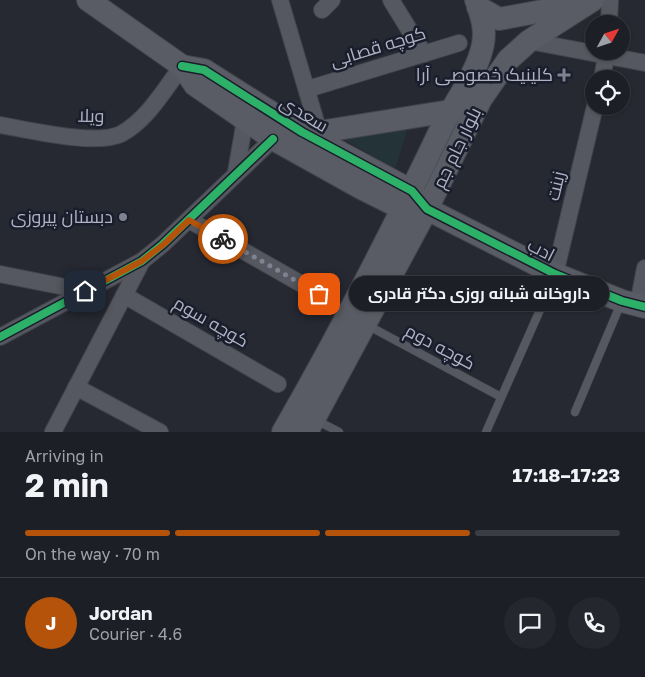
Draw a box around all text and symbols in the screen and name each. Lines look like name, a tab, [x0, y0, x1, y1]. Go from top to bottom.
north arrow	[585, 15, 630, 60]
map controls	[585, 15, 630, 115]
street label: کوچه قصابی	[327, 21, 429, 73]
place label: کلینیک خصوصی آرا	[416, 63, 553, 86]
marker: کلینیک خصوصی آرا	[557, 68, 571, 82]
button: locate	[585, 70, 630, 115]
street label: سعدی	[276, 90, 333, 137]
street label: بلوار جام جم	[427, 103, 487, 193]
street label: ویلا	[77, 104, 105, 127]
street label: زینت	[541, 169, 570, 203]
place label: دبستان پیروزی	[11, 205, 113, 229]
marker: دبستان پیروزی	[117, 211, 129, 223]
courier	[198, 214, 248, 264]
icon: bike	[209, 225, 237, 253]
street label: ادب	[524, 233, 559, 265]
pin	[64, 270, 106, 312]
pin	[298, 273, 340, 315]
callout: داروخانه شبانه روزی دکتر قادری	[349, 276, 609, 312]
icon: home	[71, 277, 99, 305]
icon: bag	[305, 280, 333, 308]
text: داروخانه شبانه روزی دکتر قادری	[368, 283, 590, 303]
street label: کوچه سوم	[169, 291, 253, 353]
street label: کوچه دوم	[401, 318, 479, 376]
text: Arriving in	[25, 446, 104, 466]
text: 17:18–17:23	[512, 463, 620, 486]
text: 2 min	[25, 466, 109, 504]
text: On the way · 70 m	[25, 544, 160, 564]
button: chat	[504, 597, 556, 649]
button: phone	[568, 597, 620, 649]
text: Jordan	[89, 601, 153, 624]
text: J	[46, 611, 56, 634]
text: Courier · 4.6	[89, 624, 182, 644]

